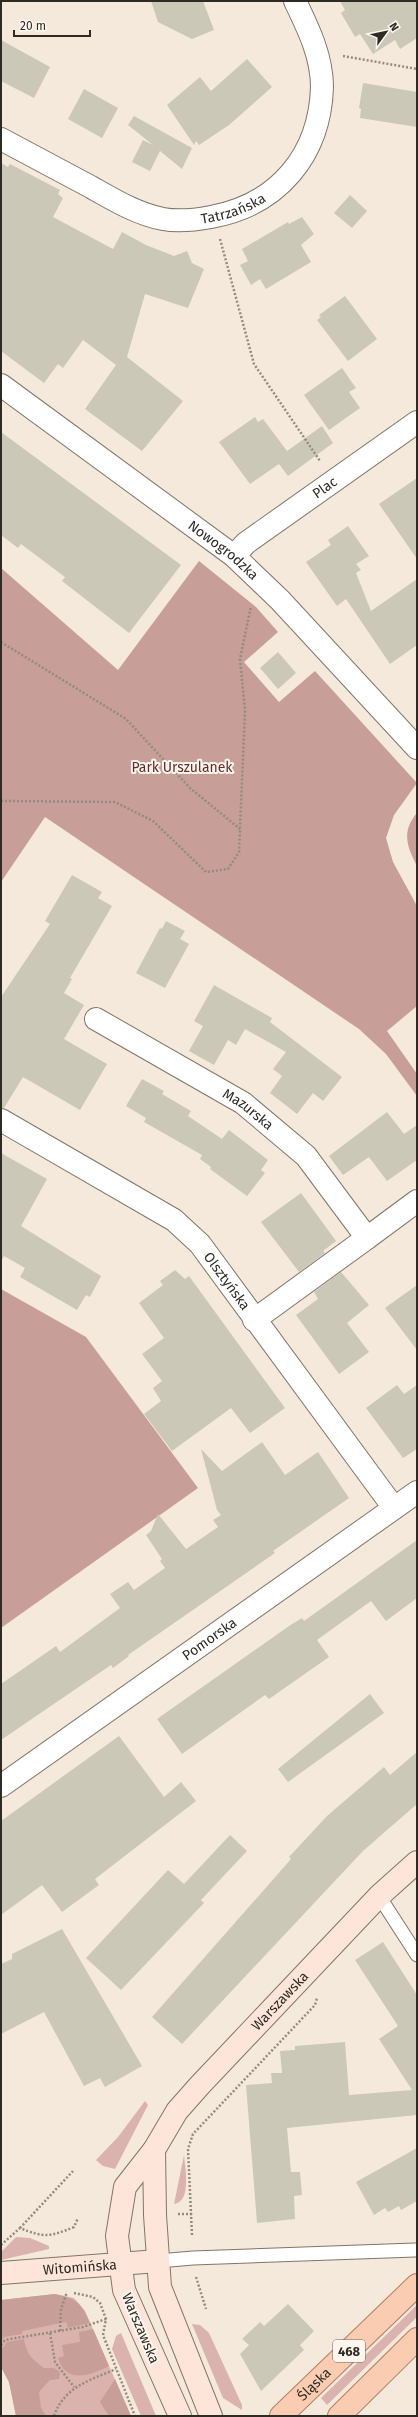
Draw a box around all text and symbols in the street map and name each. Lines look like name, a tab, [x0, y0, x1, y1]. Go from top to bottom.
scale bar	[14, 12, 90, 38]
north arrow	[366, 12, 406, 52]
text: 20 m	[20, 19, 46, 33]
text: N	[387, 20, 401, 33]
street label: Tatrzańska	[200, 190, 269, 228]
street label: Plac	[309, 473, 341, 502]
street label: Nowogrodzka	[185, 517, 262, 584]
park label: Park Urszulanek	[131, 759, 233, 776]
street label: Mazurska	[220, 1085, 277, 1134]
street label: Olsztyńska	[200, 1249, 254, 1314]
street label: Pomorska	[179, 1614, 240, 1664]
street label: Warszawska	[248, 1968, 312, 2034]
street label: Witomińska	[42, 2256, 117, 2279]
street label: Warszawska	[118, 2290, 163, 2366]
road number: 468	[333, 2340, 365, 2362]
street label: Śląska	[293, 2364, 335, 2405]

